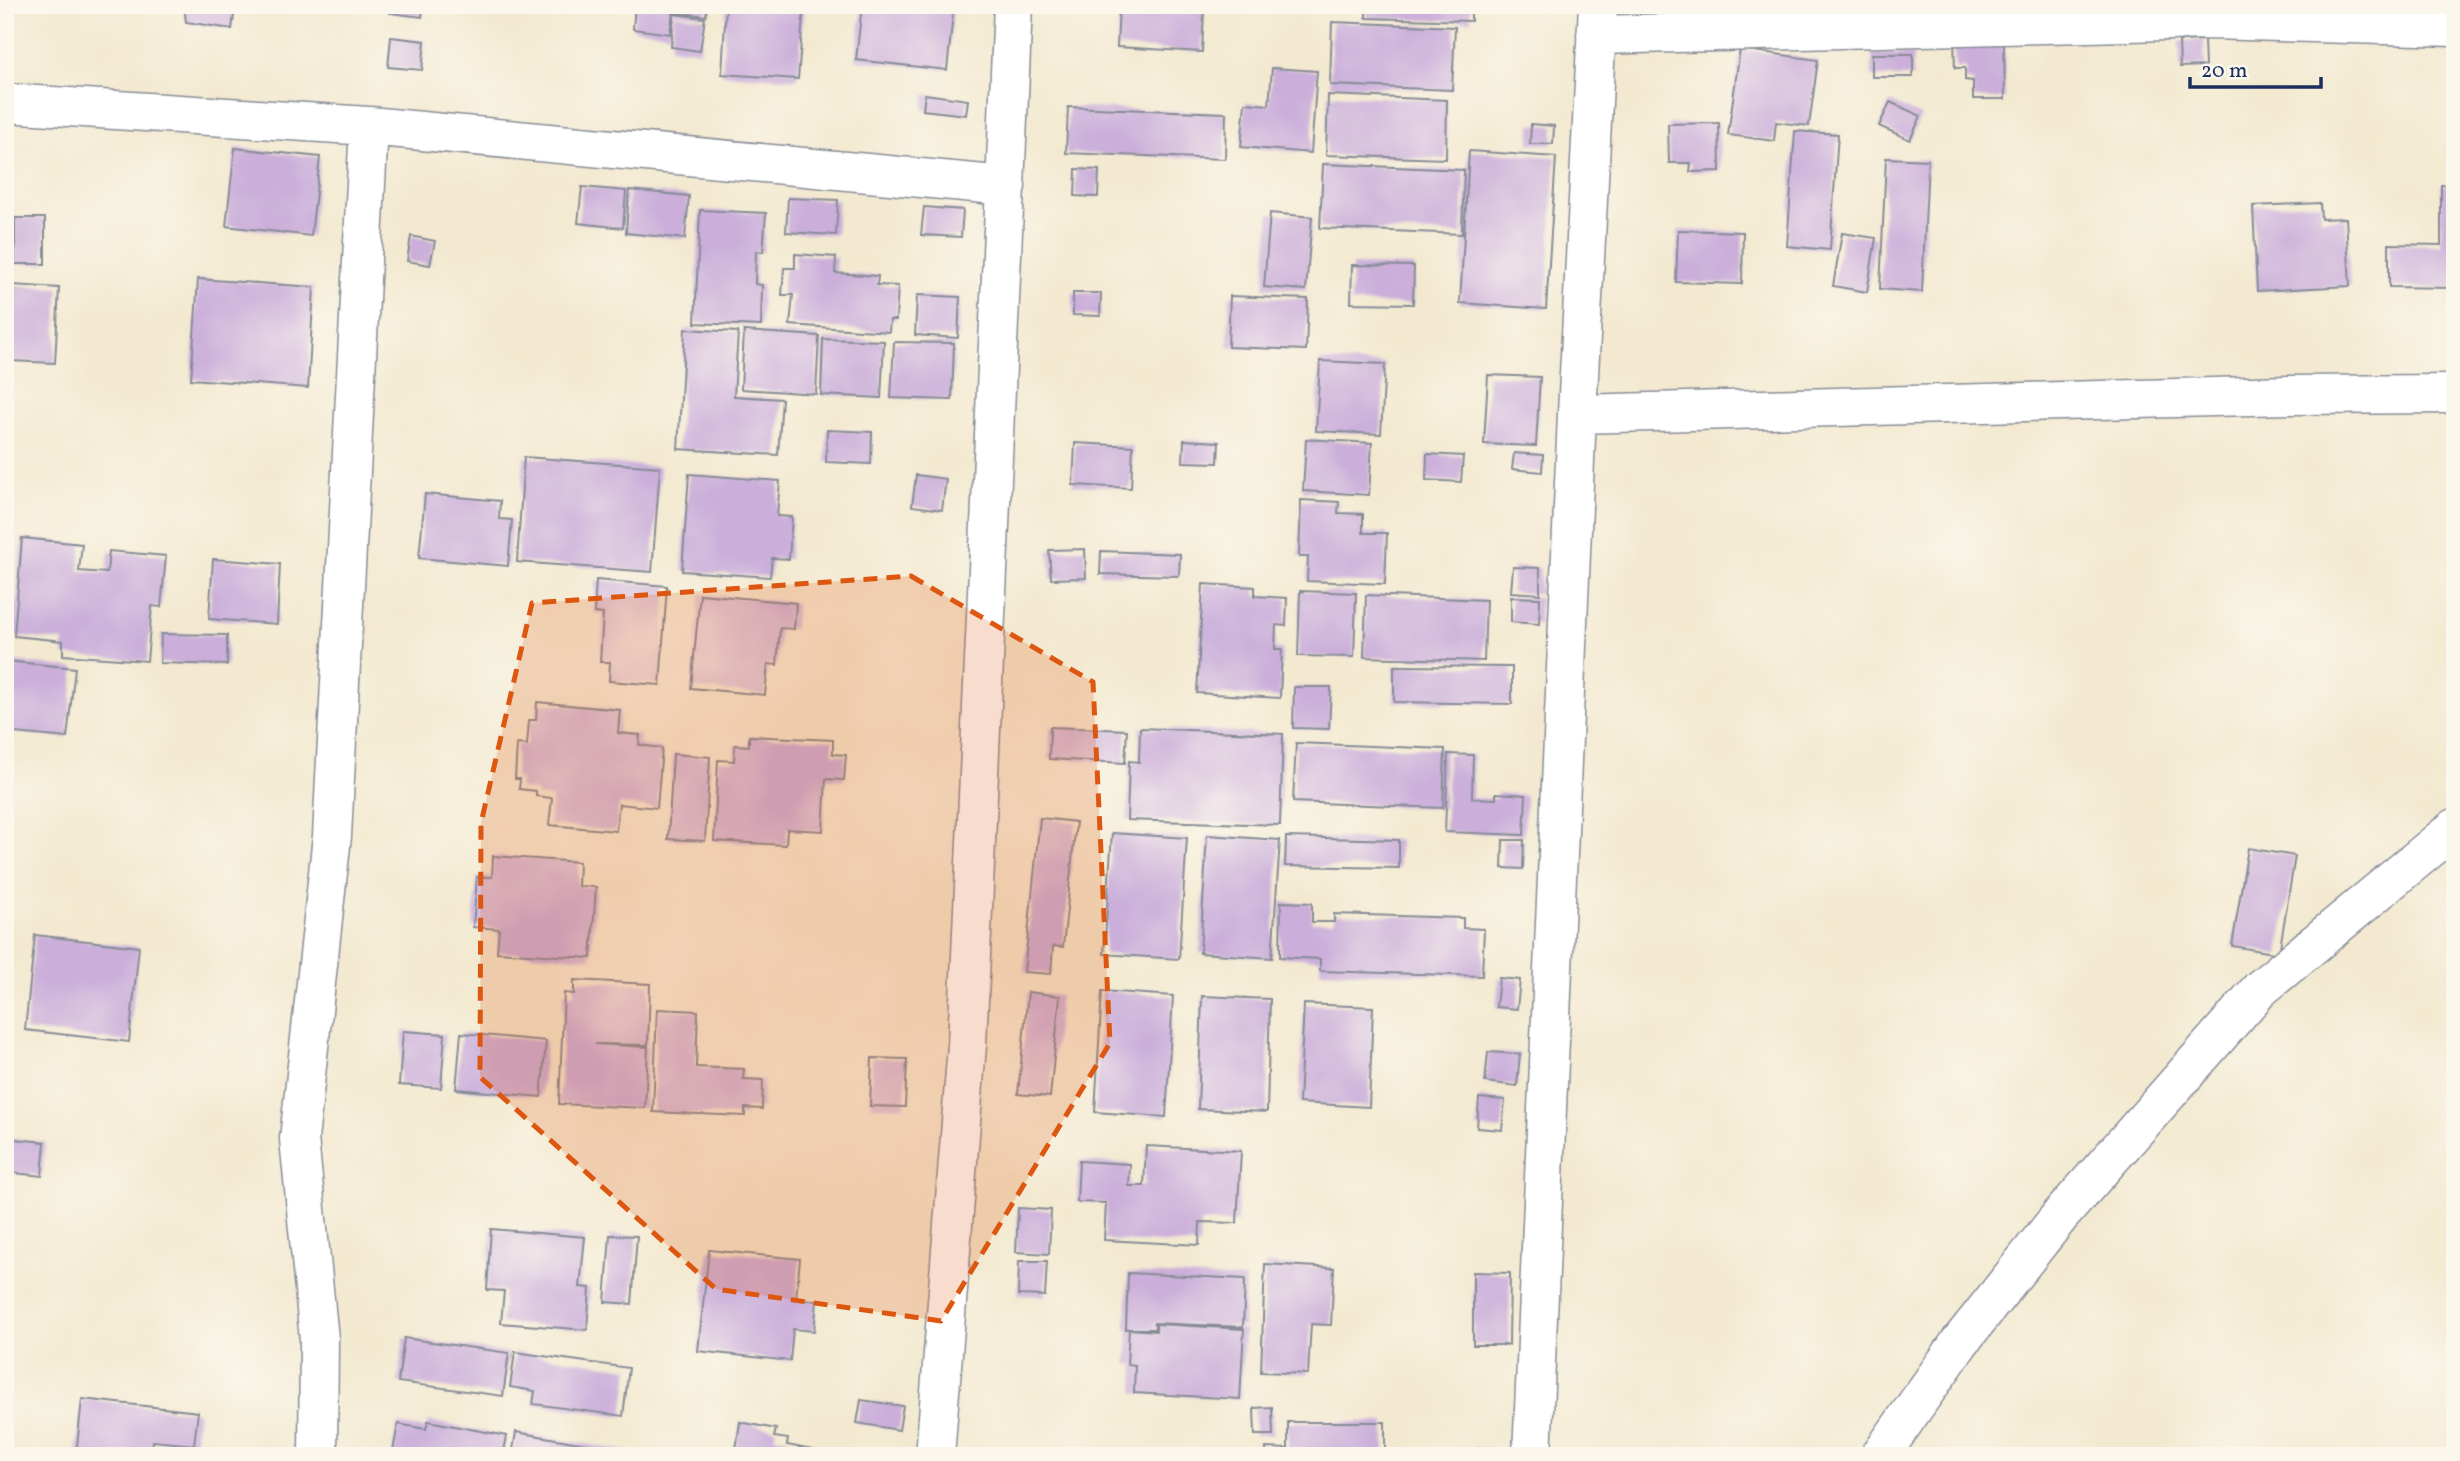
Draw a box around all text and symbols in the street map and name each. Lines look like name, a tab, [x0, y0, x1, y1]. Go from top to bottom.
scale bar	[2190, 46, 2322, 90]
text: 20 m	[2201, 57, 2247, 86]

